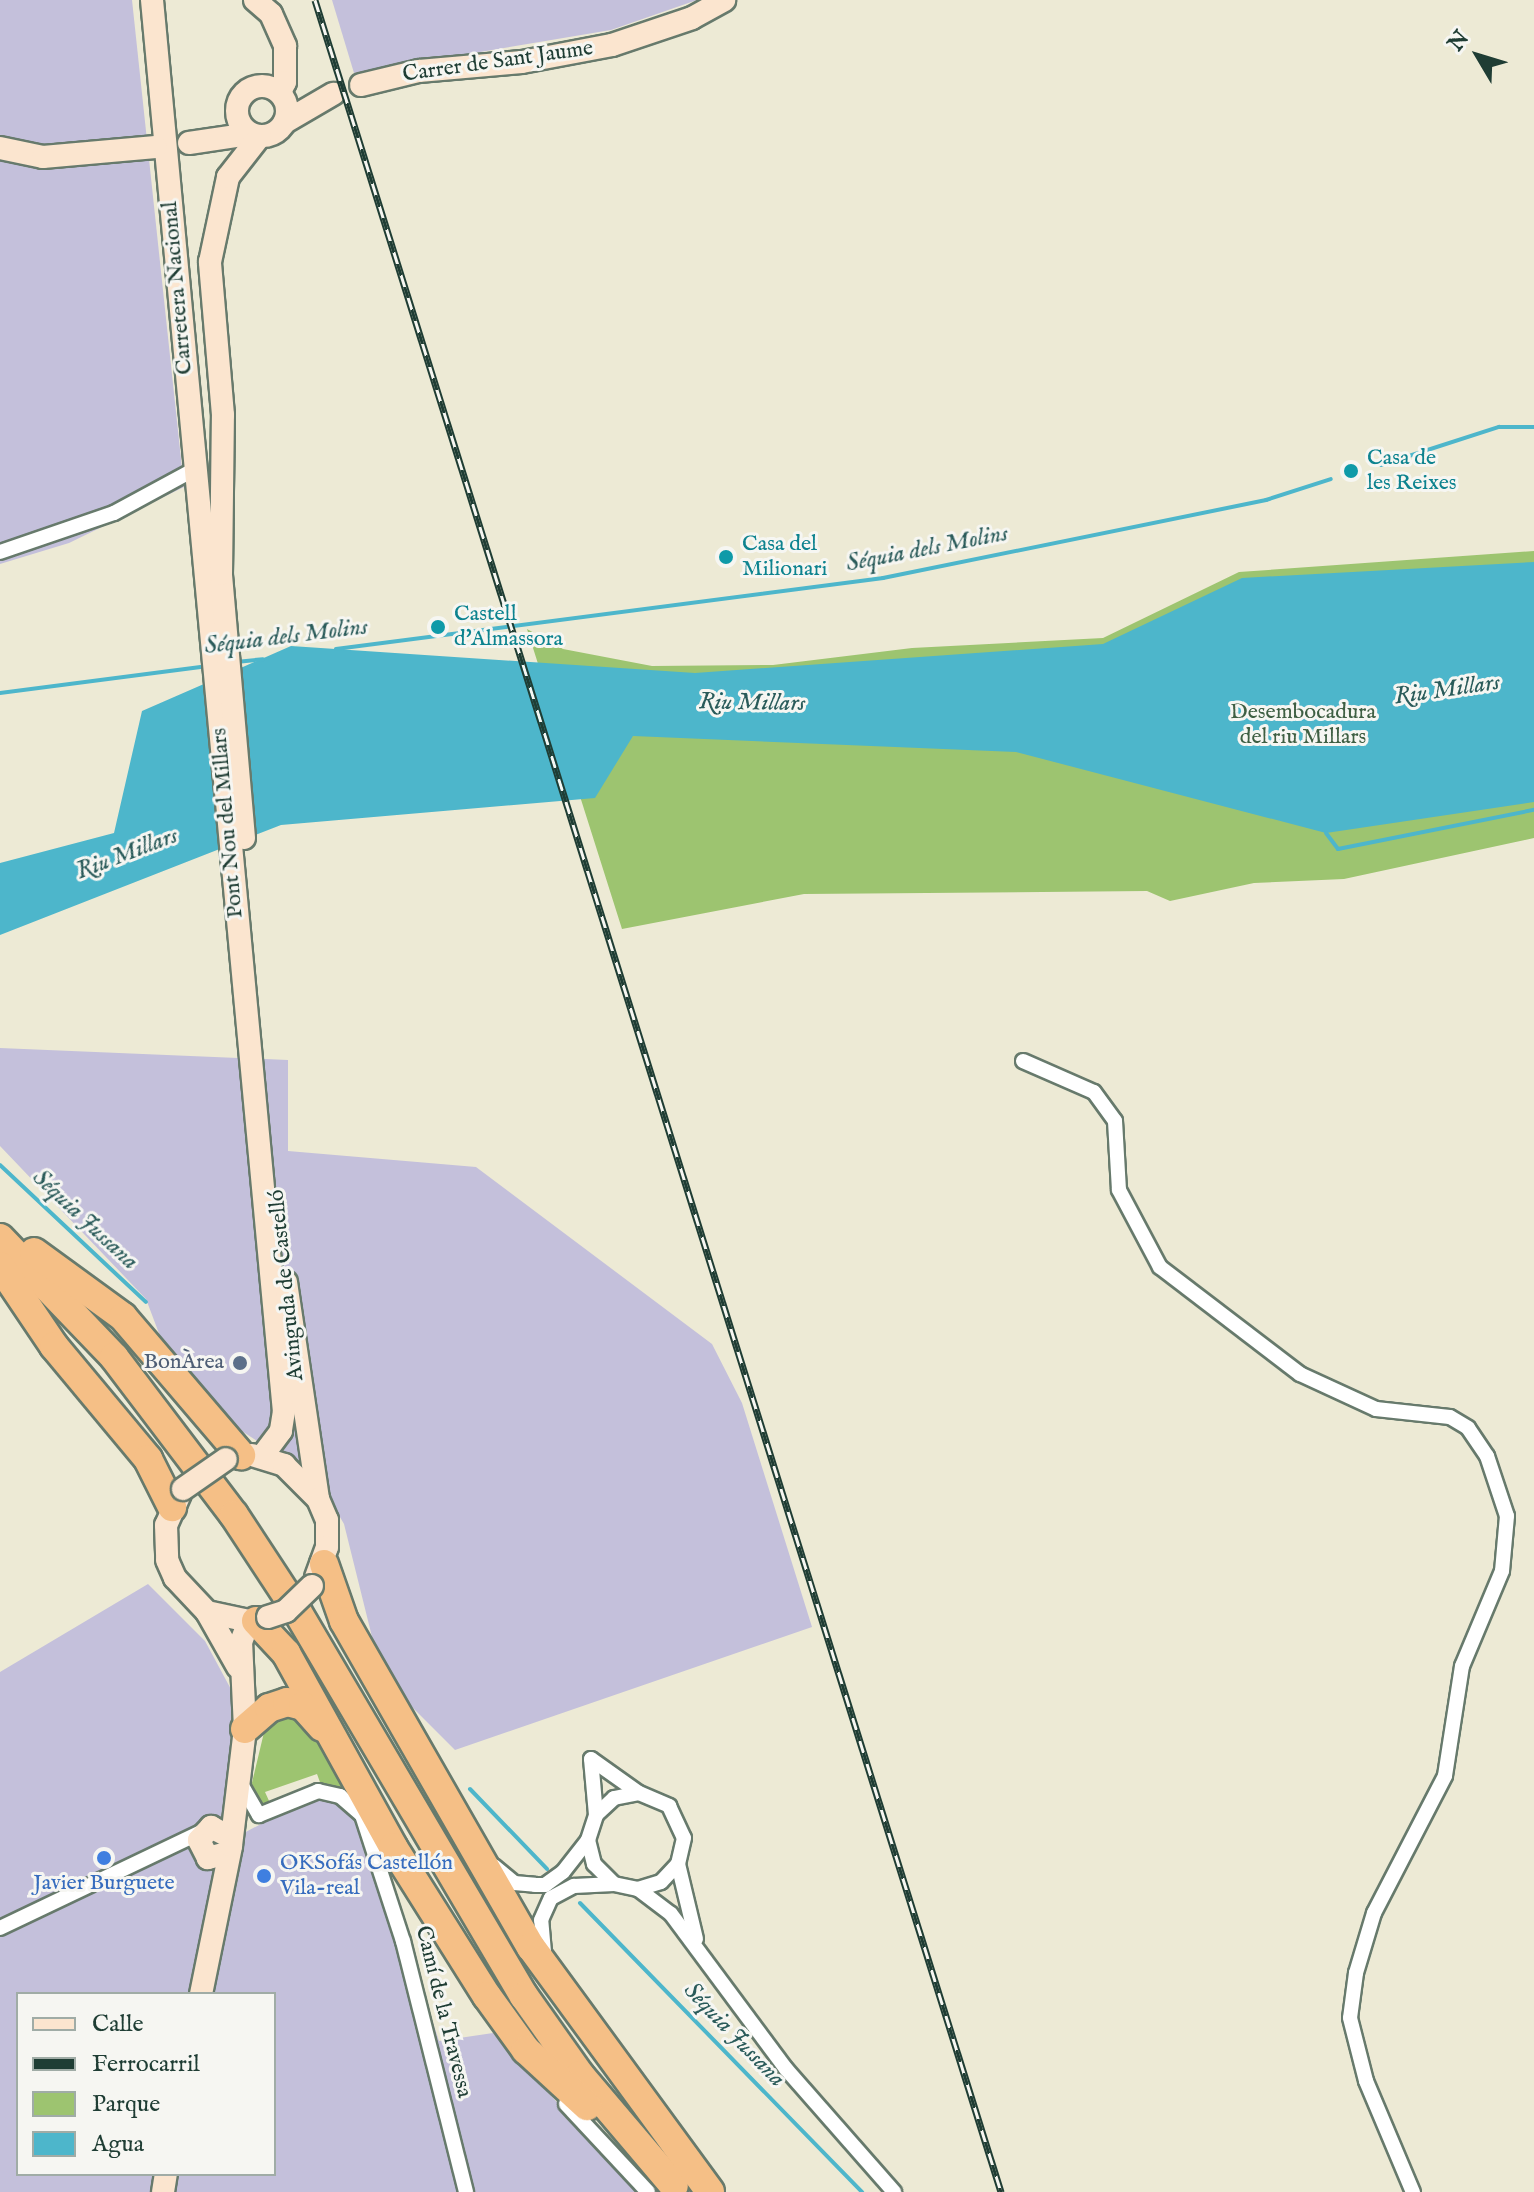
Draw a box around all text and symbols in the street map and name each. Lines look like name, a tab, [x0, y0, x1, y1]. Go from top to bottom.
north arrow	[1438, 16, 1518, 96]
text: N	[1442, 25, 1476, 57]
street label: Carrer de Sant Jaume	[401, 36, 595, 88]
street label: Carretera Nacional	[157, 200, 199, 376]
place label: Casa de les Reixes	[1367, 445, 1457, 496]
marker: Casa de les Reixes	[1342, 462, 1360, 480]
water label: Séquia dels Molins	[844, 519, 1010, 579]
place label: Casa del Milionari	[742, 531, 827, 582]
marker: Casa del Milionari	[717, 548, 735, 566]
place label: Castell d'Almassora	[454, 601, 563, 652]
water label: Séquia dels Molins	[203, 613, 369, 661]
marker: Castell d'Almassora	[429, 618, 447, 636]
water label: Riu Millars	[1392, 668, 1502, 712]
water label: Riu Millars	[699, 688, 805, 718]
park label: Desembocadura del riu Millars	[1230, 699, 1376, 750]
street label: Pont Nou del Millars	[207, 727, 249, 919]
water label: Riu Millars	[72, 822, 182, 886]
water label: Séquia Jussana	[26, 1164, 144, 1276]
street label: Avinguda de Castelló	[264, 1188, 310, 1382]
place label: BonÀrea	[143, 1350, 224, 1376]
marker: BonÀrea	[231, 1354, 249, 1372]
marker: Javier Burguete	[95, 1849, 113, 1867]
place label: OKSofás Castellón Vila-real	[280, 1850, 453, 1902]
marker: OKSofás Castellón Vila-real	[255, 1867, 273, 1885]
place label: Javier Burguete	[33, 1871, 175, 1897]
street label: Camí de la Travessa	[409, 1923, 477, 2101]
water label: Séquia Jussana	[677, 1977, 791, 2093]
legend	[16, 1992, 276, 2176]
text: Calle	[92, 2009, 144, 2040]
text: Ferrocarril	[92, 2049, 200, 2080]
text: Parque	[92, 2089, 160, 2120]
text: Agua	[92, 2129, 144, 2160]

